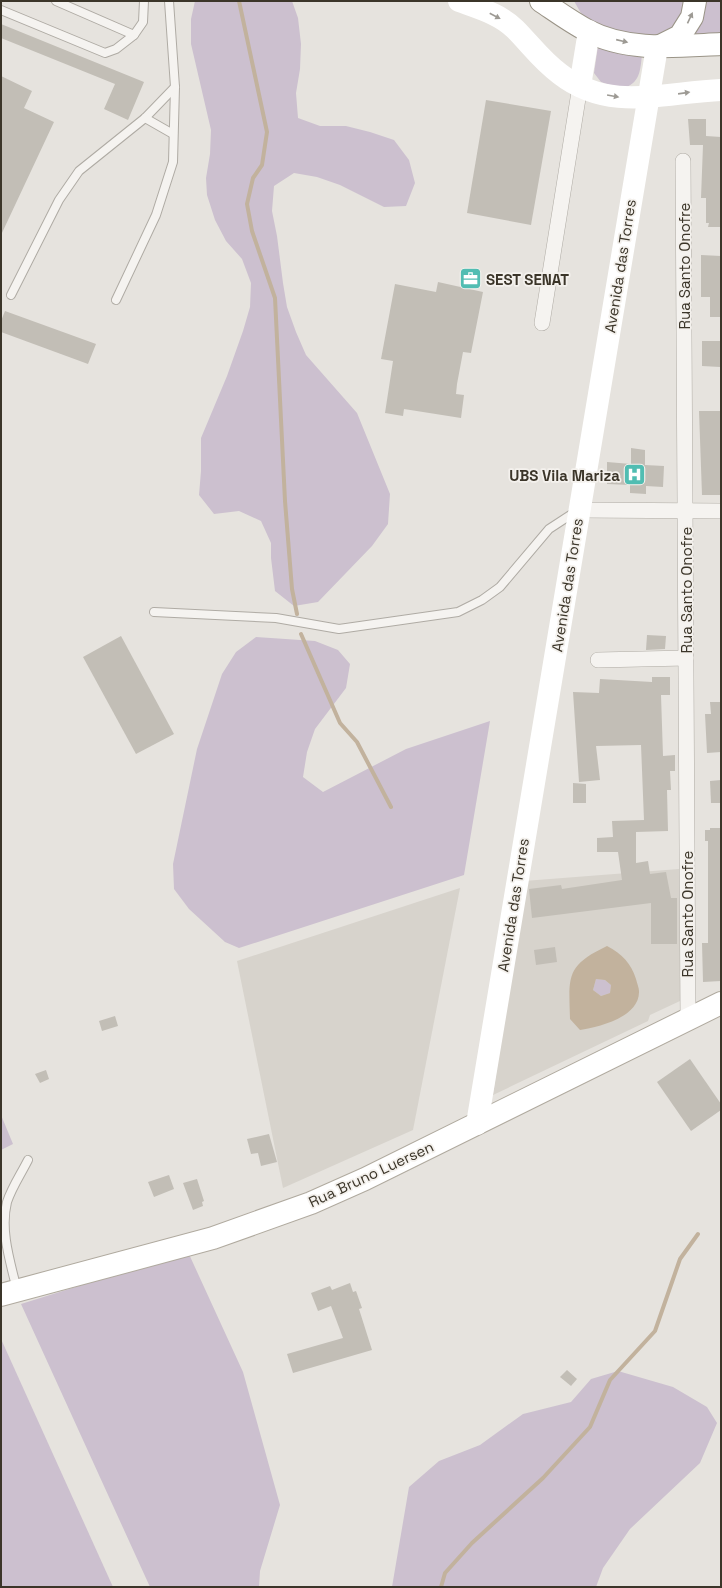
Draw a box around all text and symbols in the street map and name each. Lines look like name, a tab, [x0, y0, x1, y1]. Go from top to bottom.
one-way arrow	[489, 12, 500, 19]
one-way arrow	[687, 13, 693, 24]
one-way arrow	[616, 39, 628, 45]
one-way arrow	[678, 90, 690, 96]
one-way arrow	[607, 93, 619, 99]
street label: Avenida das Torres	[600, 198, 640, 334]
street label: Rua Santo Onofre	[675, 202, 694, 329]
office icon: SEST SENAT	[458, 266, 484, 292]
place label: SEST SENAT	[486, 270, 569, 289]
hospital icon: UBS Vila Mariza	[622, 462, 648, 488]
place label: UBS Vila Mariza	[509, 466, 620, 485]
street label: Avenida das Torres	[547, 517, 587, 653]
street label: Rua Santo Onofre	[677, 526, 696, 653]
street label: Avenida das Torres	[493, 837, 533, 973]
street label: Rua Santo Onofre	[678, 850, 697, 977]
street label: Rua Bruno Luersen	[305, 1137, 437, 1211]

